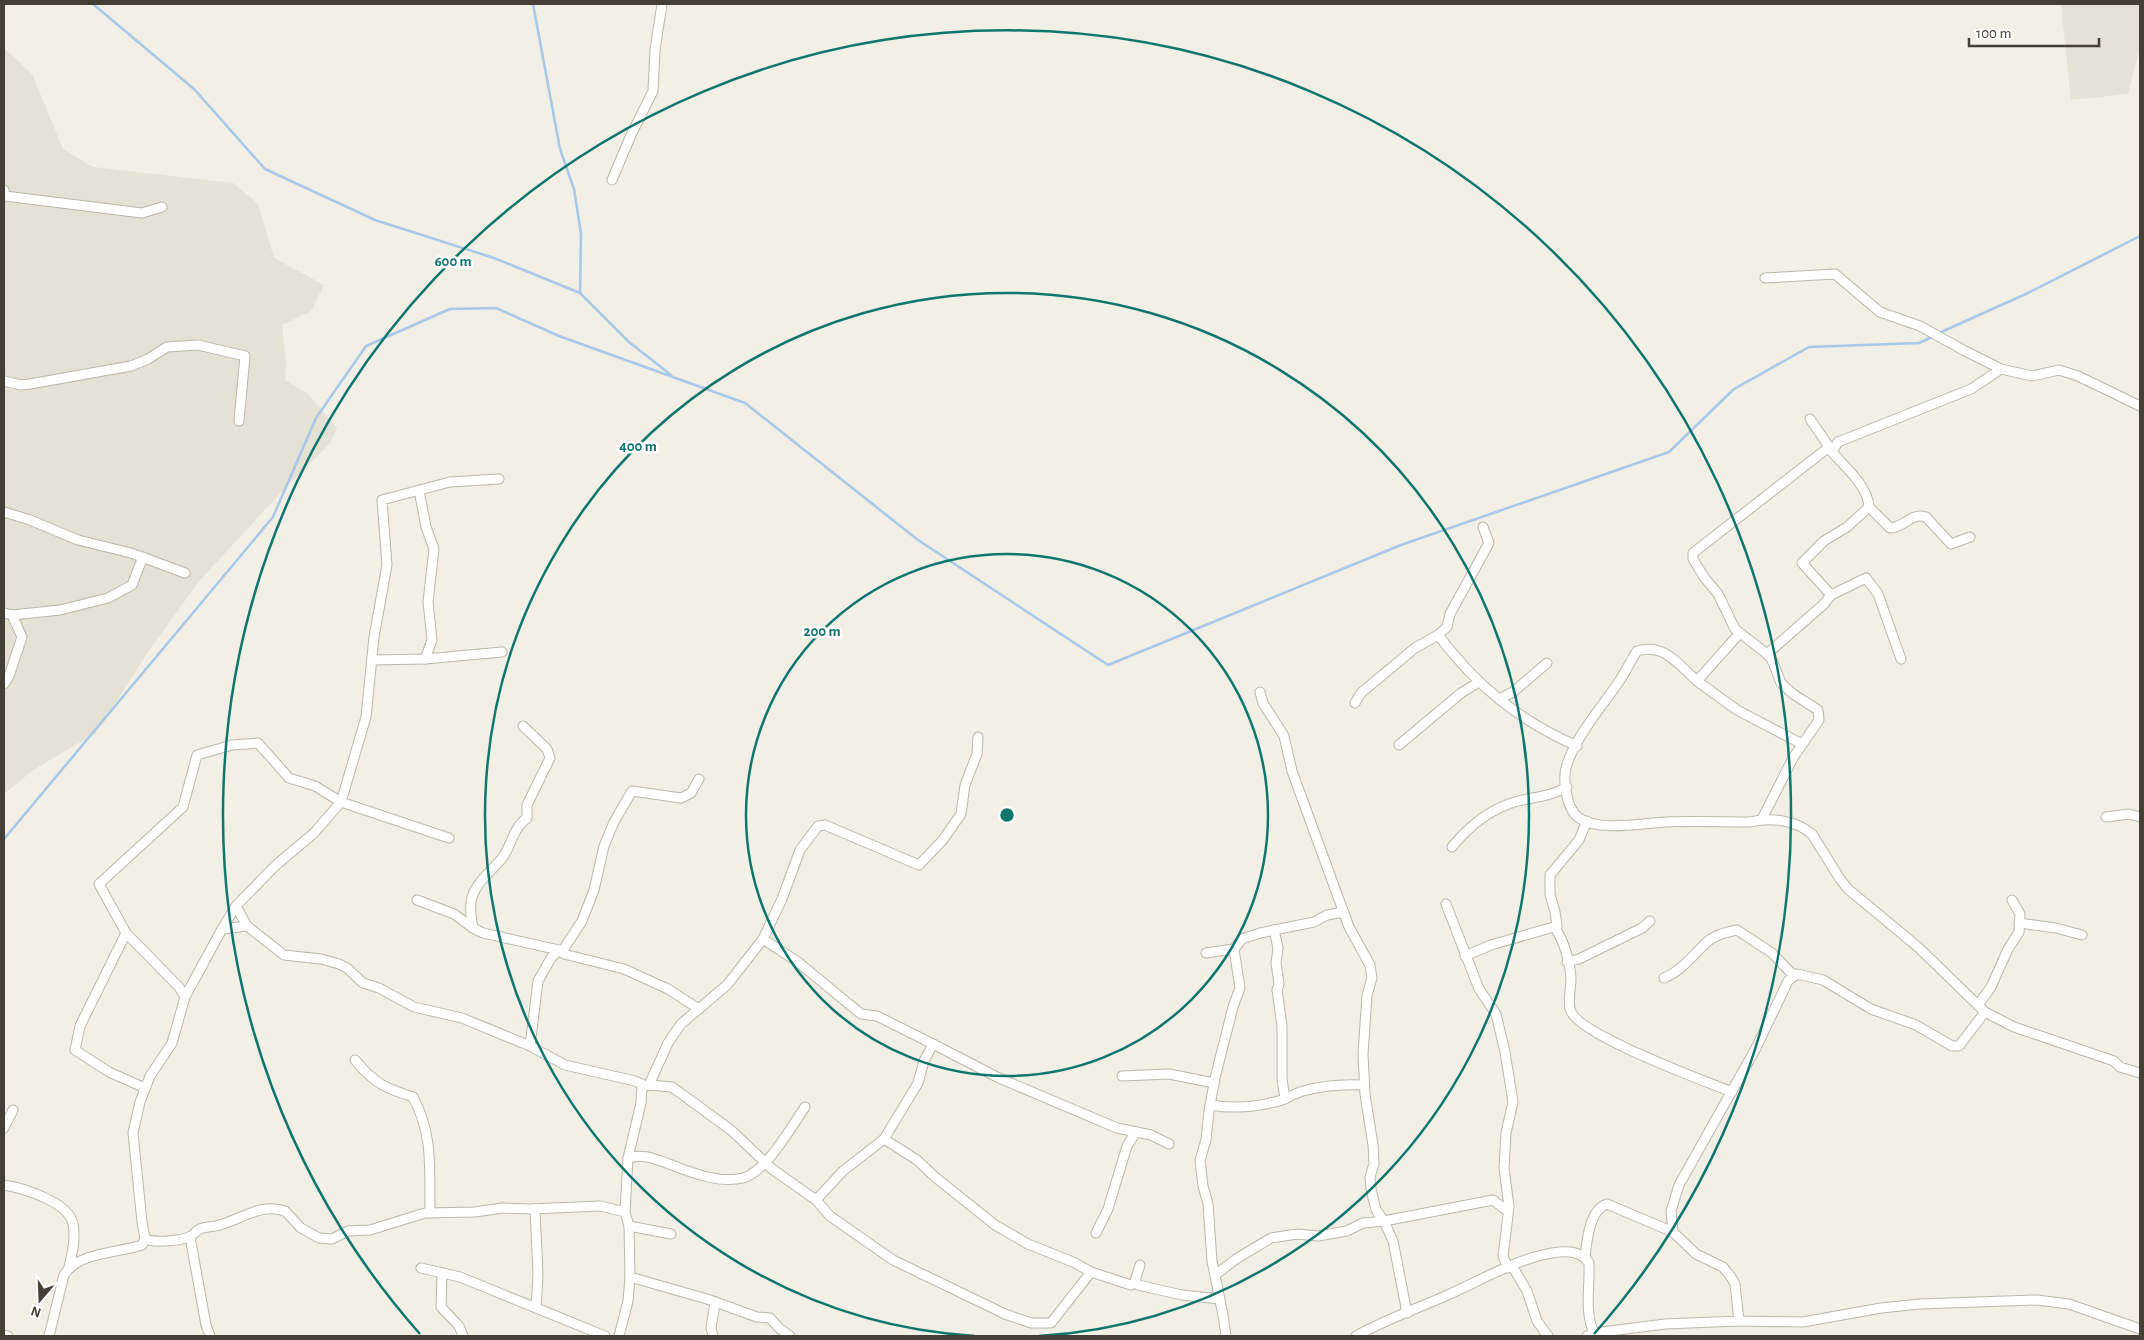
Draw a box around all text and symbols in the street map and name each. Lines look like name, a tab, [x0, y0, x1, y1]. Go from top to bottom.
scale bar	[1969, 15, 2099, 47]
text: 100 m	[1976, 26, 2011, 41]
text: 600 m	[434, 254, 472, 269]
text: 400 m	[619, 439, 657, 454]
text: 200 m	[803, 624, 841, 639]
centre of rings	[998, 806, 1016, 824]
north arrow	[15, 1275, 65, 1325]
text: N	[29, 1303, 43, 1320]

